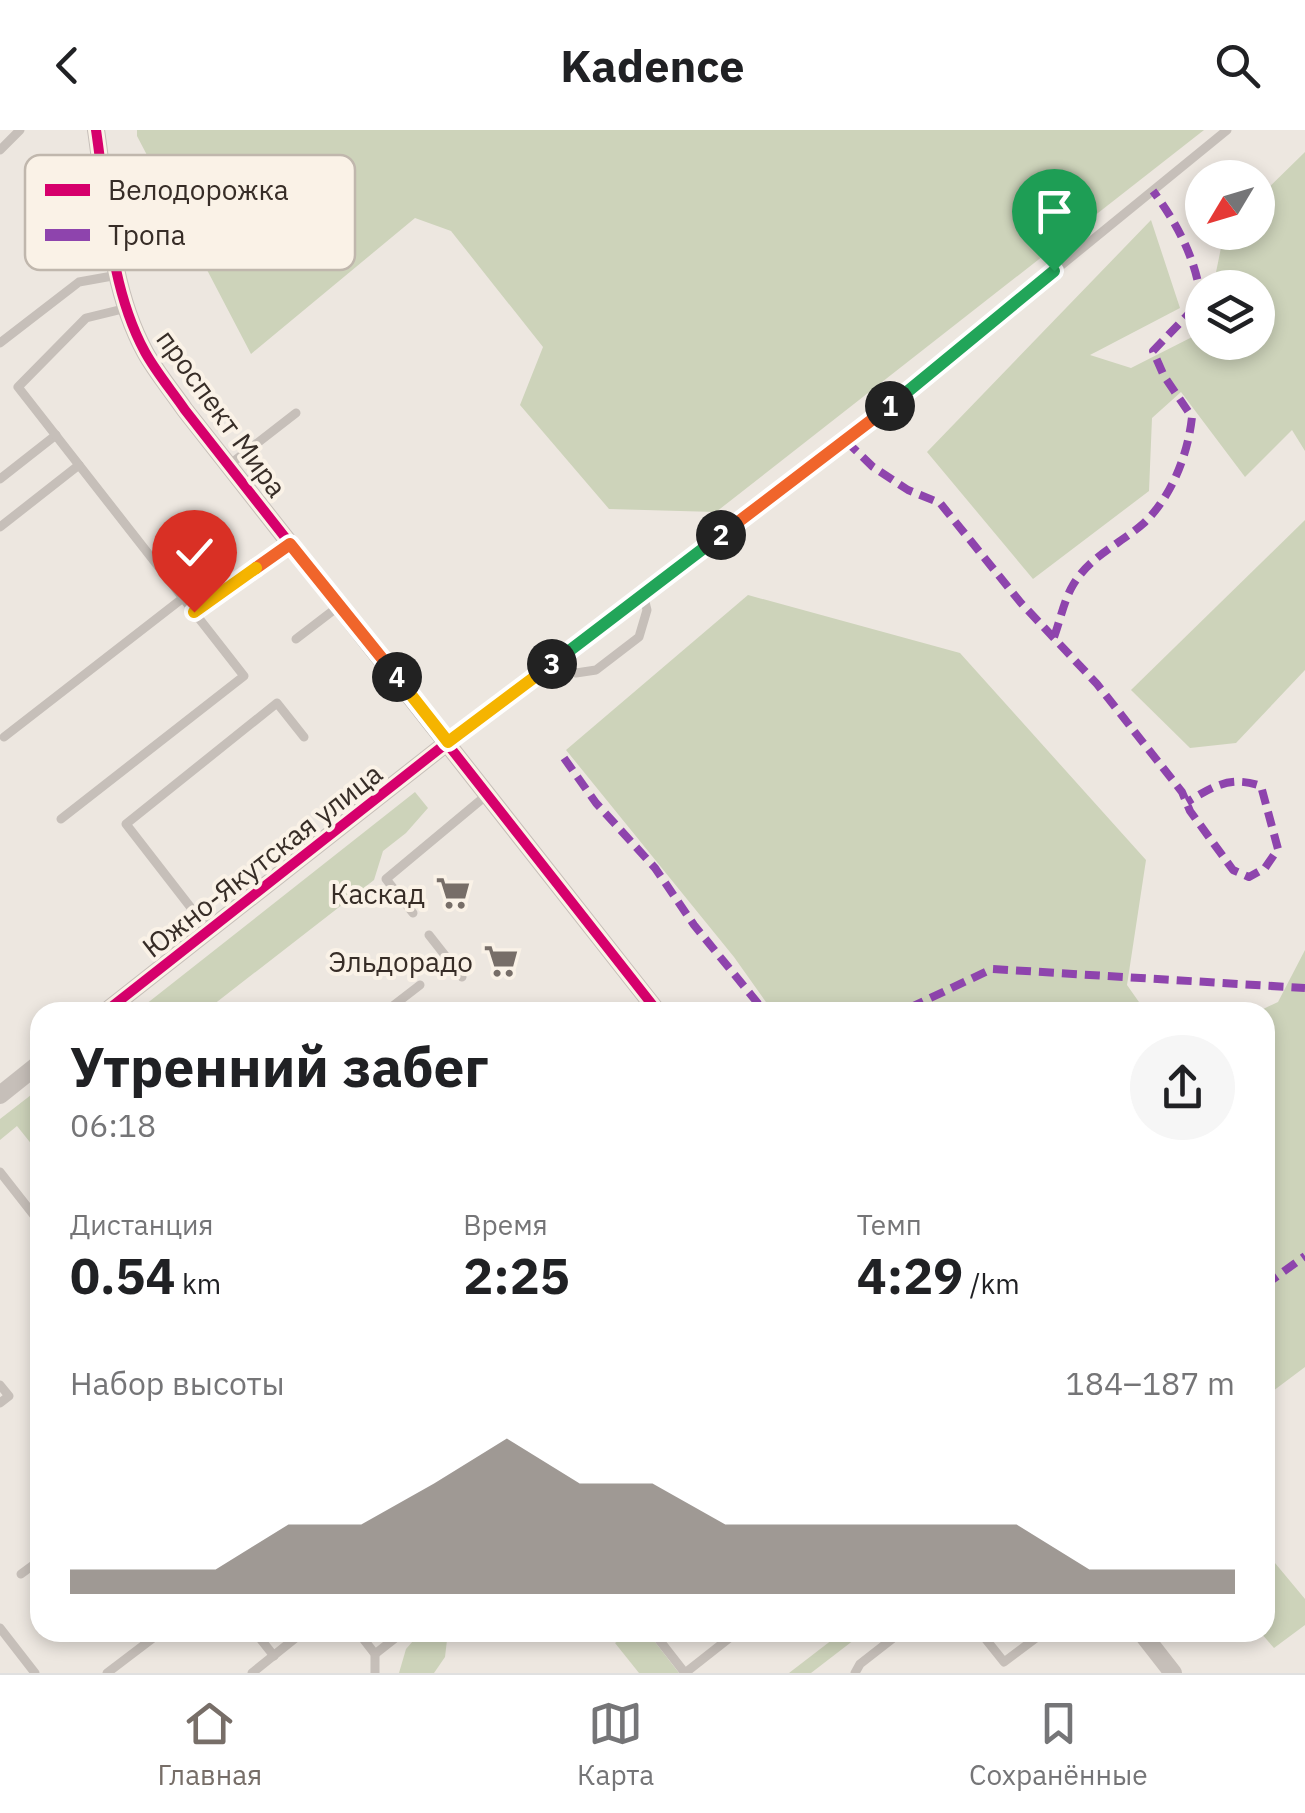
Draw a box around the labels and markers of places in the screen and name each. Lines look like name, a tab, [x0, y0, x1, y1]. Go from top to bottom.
pin	[1012, 169, 1097, 272]
pin: 1	[865, 381, 915, 431]
pin	[152, 510, 237, 613]
pin: 2	[696, 510, 746, 560]
pin: 3	[527, 639, 577, 689]
pin: 4	[372, 652, 422, 702]
supermarket icon: Каскад	[434, 874, 472, 912]
place label: Каскад	[330, 875, 425, 912]
supermarket icon: Эльдорадо	[482, 942, 520, 980]
place label: Эльдорадо	[329, 943, 473, 980]

